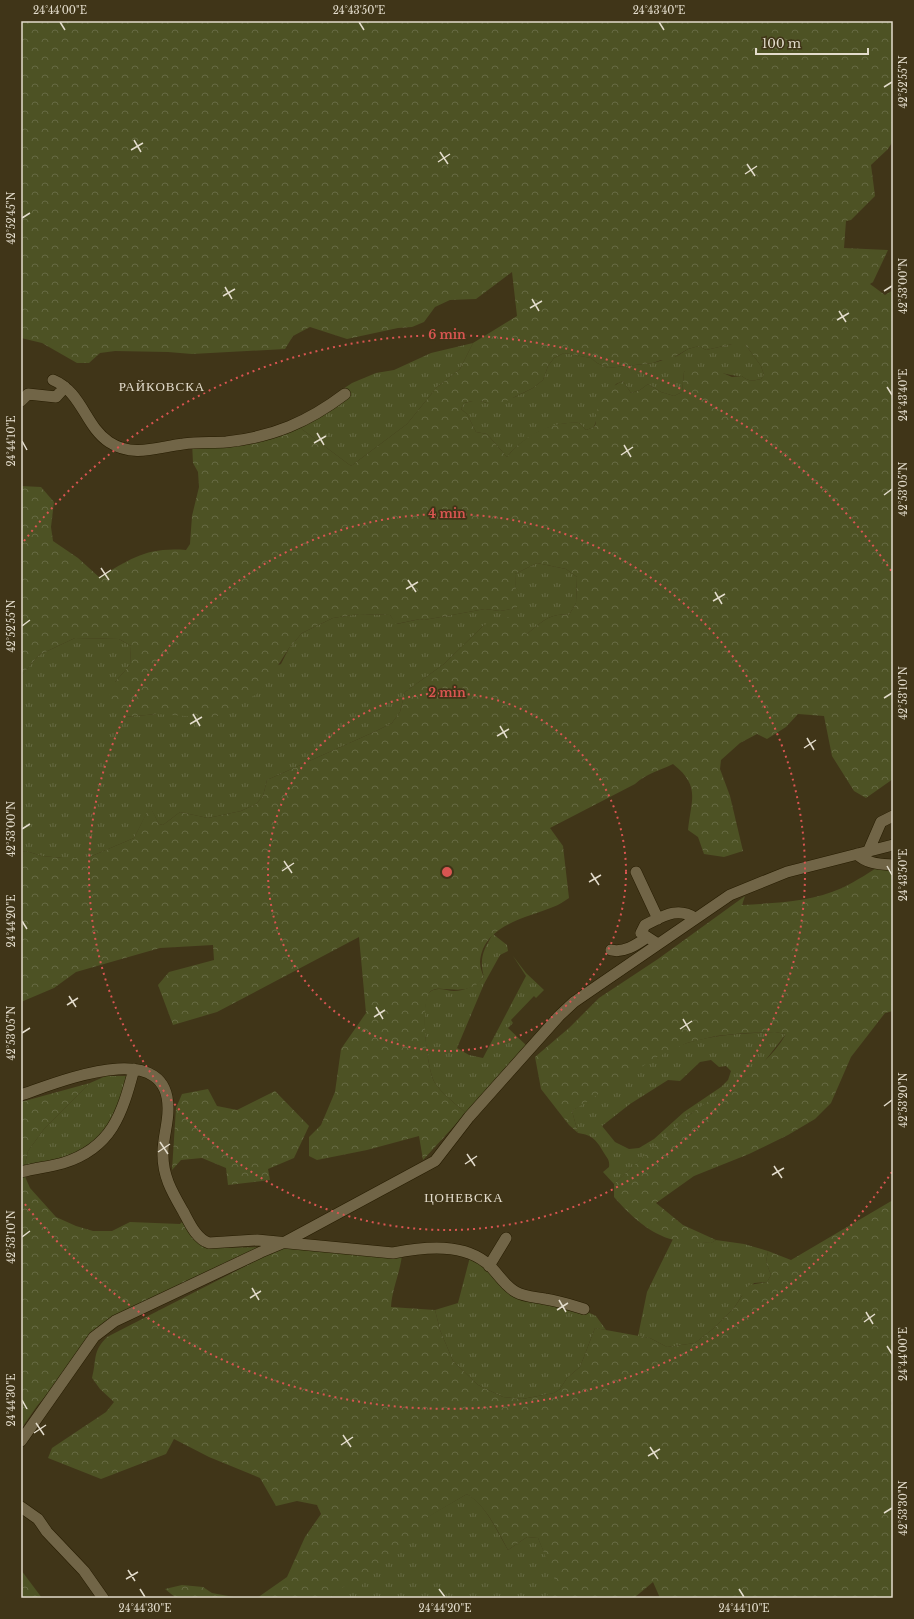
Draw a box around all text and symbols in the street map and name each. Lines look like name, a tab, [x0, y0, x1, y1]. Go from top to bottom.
text: 24°44'00"E	[33, 4, 87, 17]
text: 24°43'50"E	[333, 4, 385, 17]
text: 24°43'40"E	[633, 4, 685, 17]
scale bar	[756, 30, 868, 56]
text: 100 m	[762, 36, 801, 51]
text: 42°52'55"N	[897, 55, 910, 109]
text: 42°52'45"N	[5, 191, 18, 245]
text: 42°53'00"N	[897, 258, 910, 314]
text: 6 min	[428, 327, 466, 342]
text: 24°43'40"E	[897, 369, 910, 421]
district label: РАЙКОВСКА	[119, 378, 205, 395]
text: 24°44'10"E	[5, 415, 18, 467]
text: 42°53'05"N	[897, 462, 910, 516]
text: 4 min	[428, 506, 466, 521]
text: 42°52'55"N	[5, 599, 18, 653]
text: 42°53'10"N	[897, 666, 910, 720]
text: 2 min	[428, 685, 466, 700]
text: 42°53'00"N	[5, 801, 18, 857]
text: 24°43'50"E	[897, 849, 910, 901]
centre of rings	[440, 865, 454, 879]
text: 24°44'20"E	[5, 895, 18, 947]
text: 42°53'05"N	[5, 1006, 18, 1060]
text: 42°53'20"N	[897, 1072, 910, 1128]
district label: ЦОНЕВСКА	[424, 1189, 504, 1206]
text: 42°53'10"N	[5, 1210, 18, 1264]
text: 24°44'00"E	[897, 1327, 910, 1381]
text: 24°44'30"E	[5, 1374, 18, 1426]
text: 42°53'30"N	[897, 1480, 910, 1536]
text: 24°44'30"E	[119, 1602, 171, 1615]
text: 24°44'20"E	[419, 1602, 471, 1615]
text: 24°44'10"E	[718, 1602, 770, 1615]

